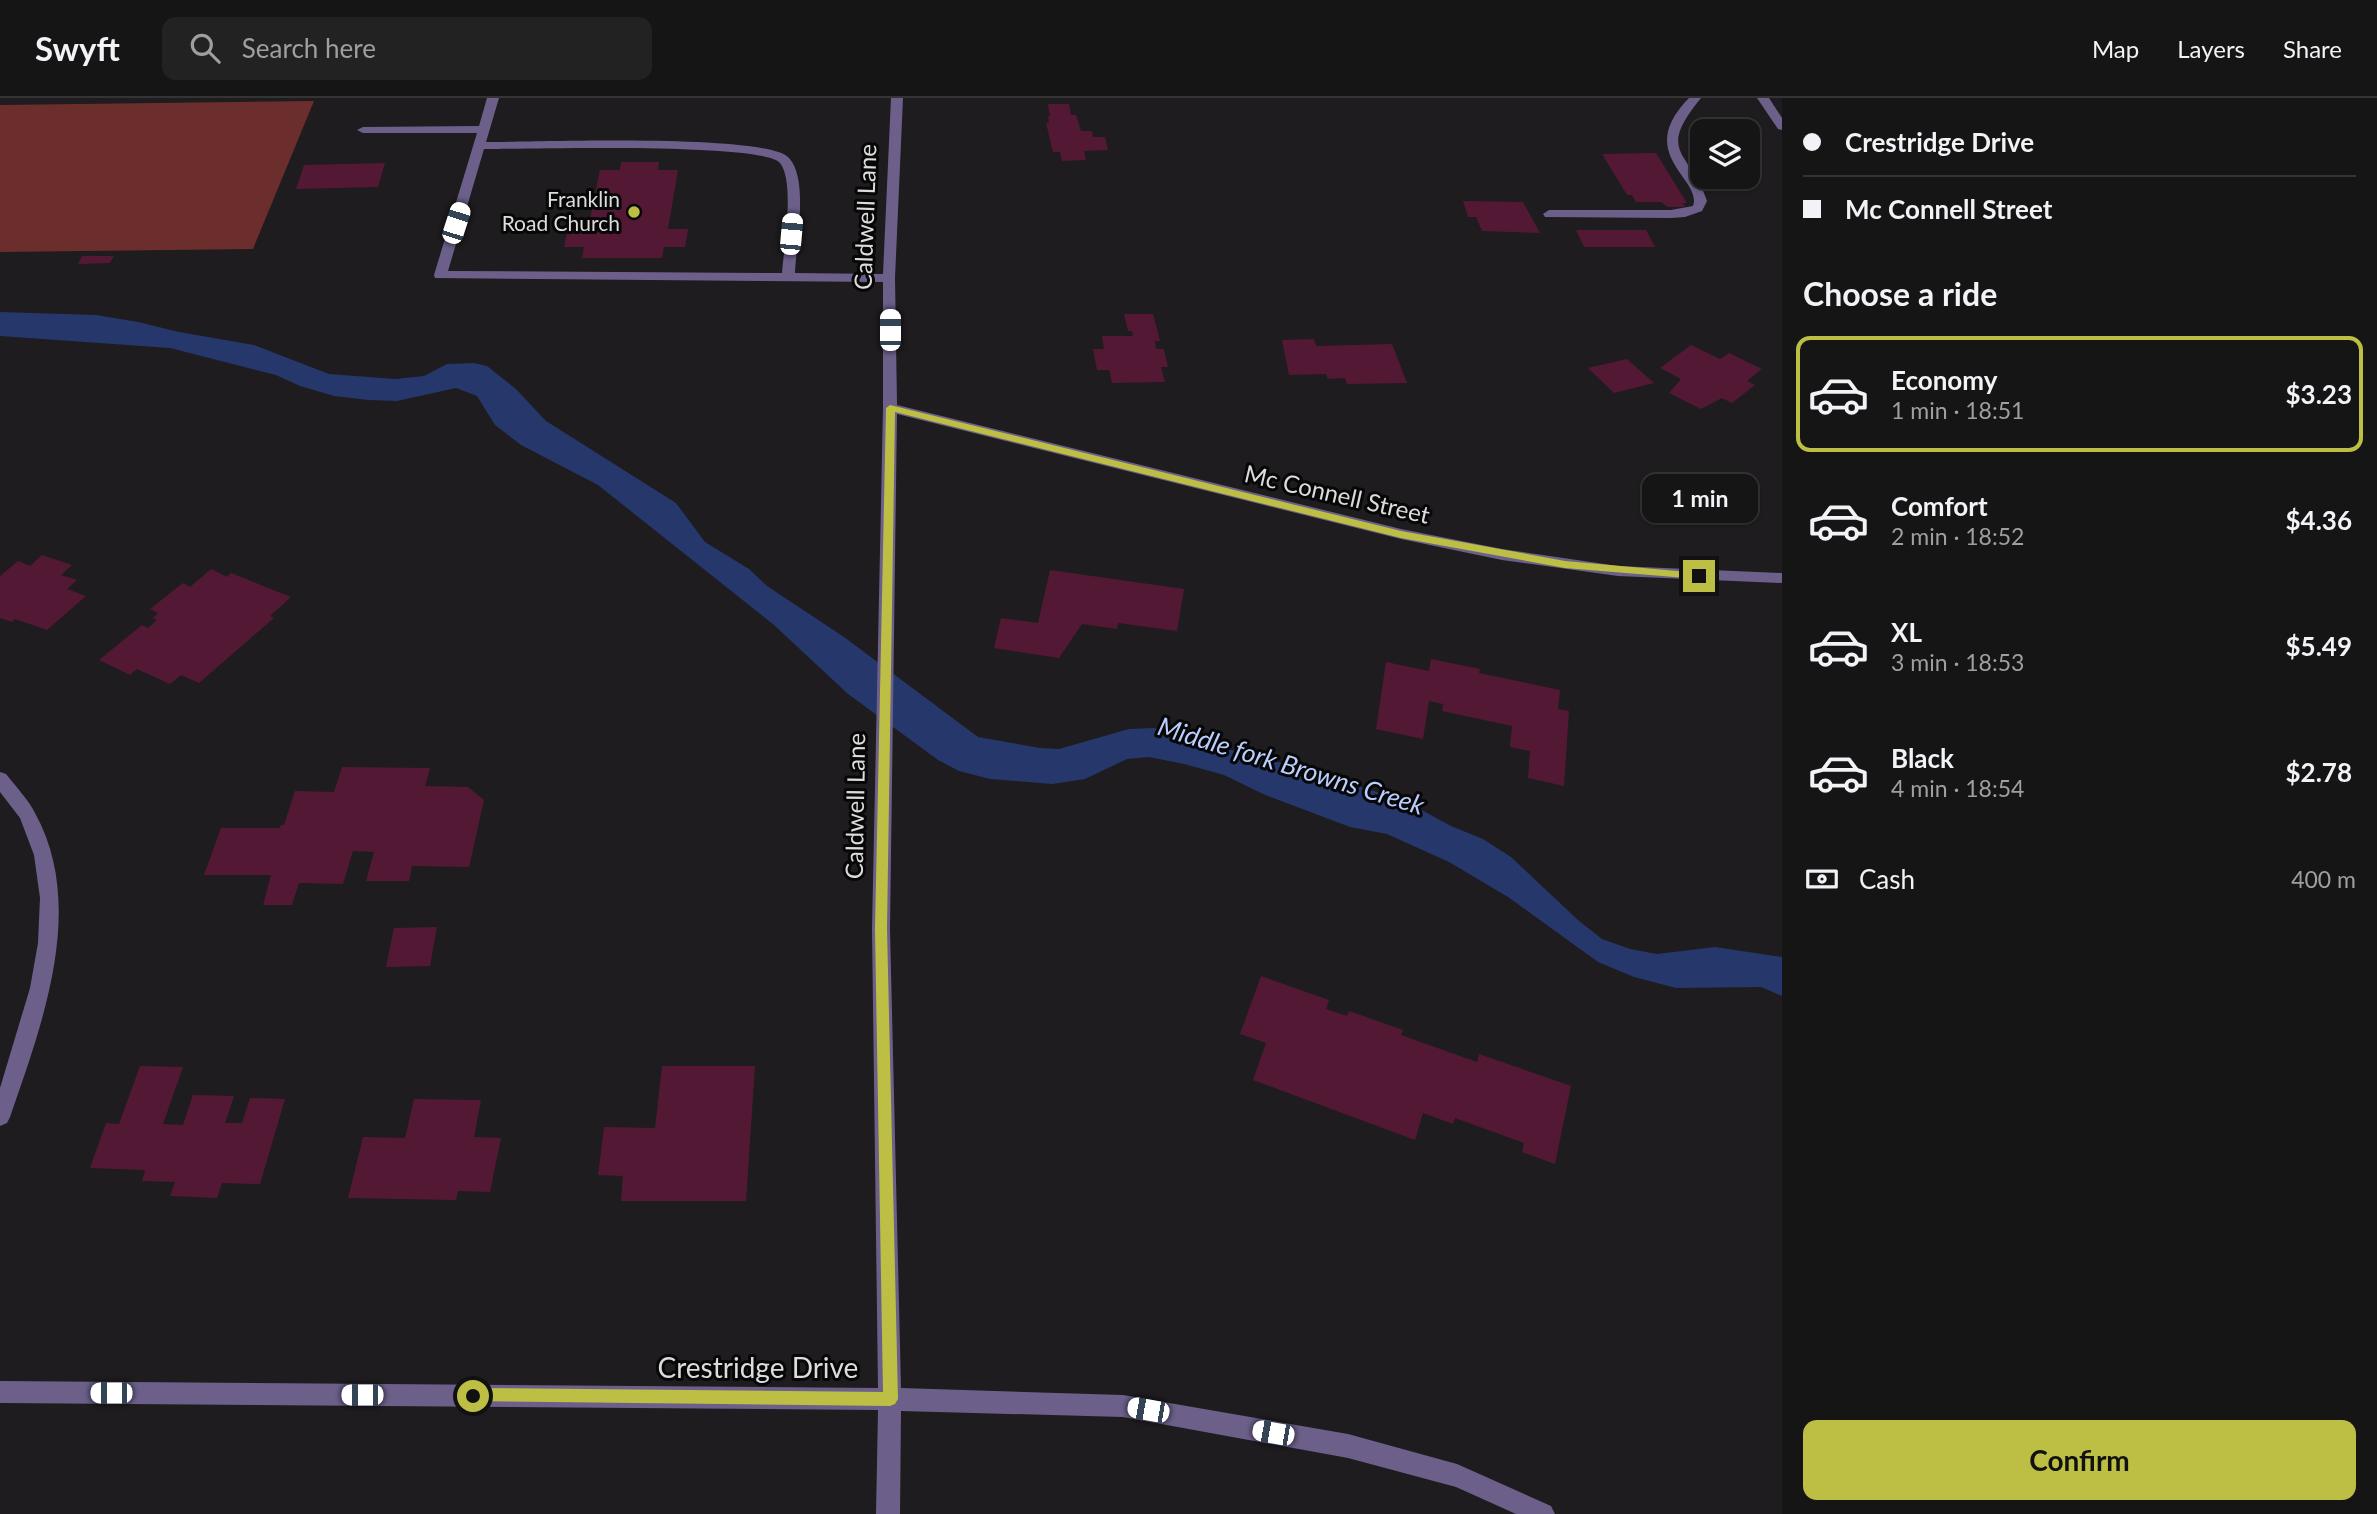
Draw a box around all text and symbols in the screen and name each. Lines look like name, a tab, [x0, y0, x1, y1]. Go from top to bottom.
search box	[162, 17, 652, 80]
text: Swyft	[35, 28, 120, 68]
icon: search	[186, 29, 224, 67]
text: Search here	[242, 32, 376, 64]
text: Map	[2092, 34, 2139, 63]
text: Layers	[2177, 34, 2245, 63]
text: Share	[2283, 34, 2342, 63]
map controls	[1690, 119, 1760, 189]
button: layers	[1690, 119, 1760, 189]
text: Crestridge Drive	[1845, 126, 2034, 158]
street label: Caldwell Lane	[847, 143, 882, 291]
place label: Franklin Road Church	[502, 186, 620, 235]
text: Mc Connell Street	[1845, 193, 2052, 225]
car	[440, 200, 473, 246]
marker: Franklin Road Church	[626, 204, 642, 220]
car	[779, 212, 804, 256]
text: Choose a ride	[1803, 274, 1997, 313]
car	[880, 309, 901, 351]
icon: car	[1807, 363, 1870, 426]
text: Economy	[1891, 364, 1997, 396]
text: $3.23	[2286, 378, 2352, 410]
text: 1 min · 18:51	[1891, 396, 2024, 424]
street label: Mc Connell Street	[1242, 458, 1433, 529]
callout: 1 min	[1641, 475, 1757, 524]
text: 1 min	[1671, 484, 1729, 512]
icon: car	[1807, 489, 1870, 552]
text: Comfort	[1891, 490, 1988, 522]
text: $4.36	[2286, 504, 2352, 536]
text: 2 min · 18:52	[1891, 522, 2024, 550]
route end	[1683, 560, 1715, 592]
icon: car	[1807, 615, 1870, 678]
text: XL	[1891, 616, 1922, 648]
text: $5.49	[2286, 630, 2352, 662]
text: 3 min · 18:53	[1891, 648, 2024, 676]
water label: Middle fork Browns Creek	[1154, 709, 1429, 821]
street label: Caldwell Lane	[839, 733, 870, 879]
icon: car	[1807, 741, 1870, 804]
text: Black	[1891, 742, 1954, 774]
text: $2.78	[2286, 756, 2352, 788]
text: 4 min · 18:54	[1891, 774, 2024, 802]
icon: cash	[1803, 860, 1841, 898]
text: Cash	[1859, 863, 1915, 895]
text: 400 m	[2291, 865, 2356, 893]
street label: Crestridge Drive	[658, 1350, 858, 1384]
route start	[457, 1380, 489, 1412]
car	[91, 1383, 133, 1404]
car	[342, 1385, 384, 1406]
car	[1126, 1396, 1171, 1424]
car	[1251, 1419, 1296, 1447]
button: Confirm	[1803, 1420, 2356, 1500]

